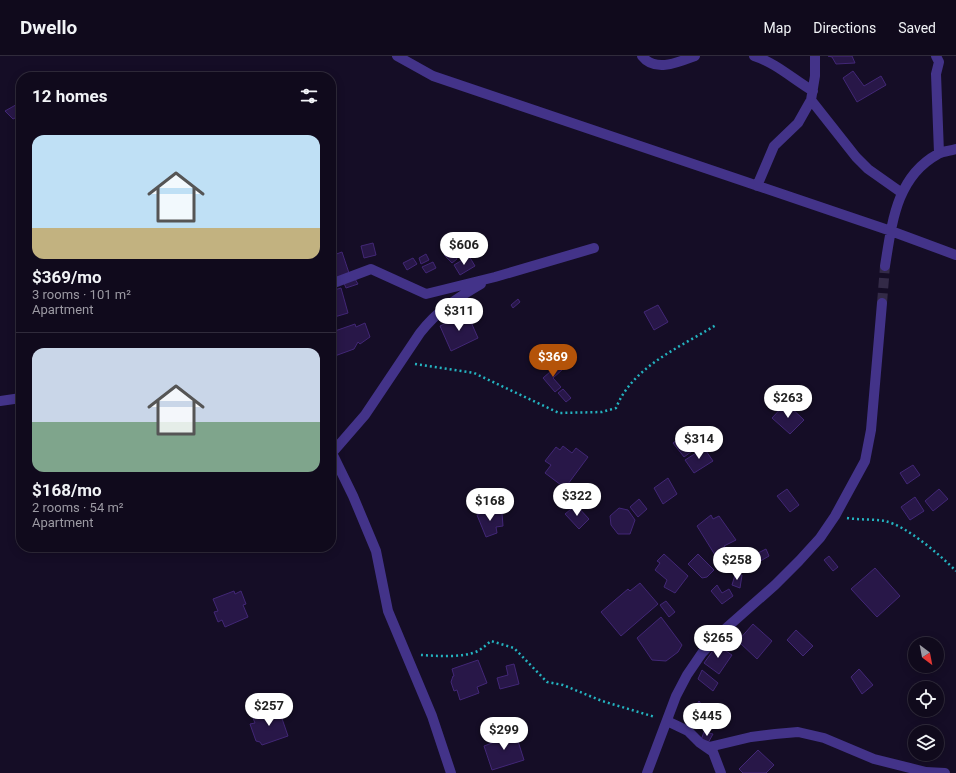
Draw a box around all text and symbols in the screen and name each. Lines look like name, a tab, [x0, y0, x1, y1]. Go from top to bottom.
text: Dwello	[20, 16, 77, 39]
text: Map	[764, 20, 791, 36]
text: Directions	[813, 20, 876, 36]
text: Saved	[898, 20, 936, 36]
icon: filters	[298, 85, 320, 107]
text: 12 homes	[32, 86, 108, 106]
icon: home	[140, 161, 212, 233]
pin: $606	[440, 232, 488, 266]
text: $606	[449, 237, 479, 252]
text: $369/mo	[32, 267, 102, 287]
text: 3 rooms · 101 m²	[32, 287, 131, 302]
pin: $311	[435, 298, 483, 332]
text: Apartment	[32, 302, 94, 317]
text: $311	[444, 303, 474, 318]
pin: $369	[529, 344, 577, 378]
text: $369	[538, 349, 568, 364]
icon: home	[140, 374, 212, 446]
pin: $263	[764, 385, 812, 419]
text: $263	[773, 390, 803, 405]
pin: $314	[675, 426, 723, 460]
text: $314	[684, 431, 714, 446]
text: $168/mo	[32, 480, 102, 500]
pin: $322	[553, 483, 601, 517]
pin: $168	[466, 488, 514, 522]
text: $322	[562, 488, 592, 503]
text: $168	[475, 493, 505, 508]
text: 2 rooms · 54 m²	[32, 500, 124, 515]
text: Apartment	[32, 515, 94, 530]
pin: $258	[713, 547, 761, 581]
text: $258	[722, 552, 752, 567]
pin: $265	[694, 625, 742, 659]
text: $265	[703, 630, 733, 645]
north arrow	[908, 637, 944, 673]
map controls	[908, 637, 944, 761]
button: locate	[908, 681, 944, 717]
pin: $257	[245, 693, 293, 727]
text: $257	[254, 698, 284, 713]
pin: $445	[683, 703, 731, 737]
text: $445	[692, 708, 722, 723]
pin: $299	[480, 717, 528, 751]
text: $299	[489, 722, 519, 737]
button: layers	[908, 725, 944, 761]

